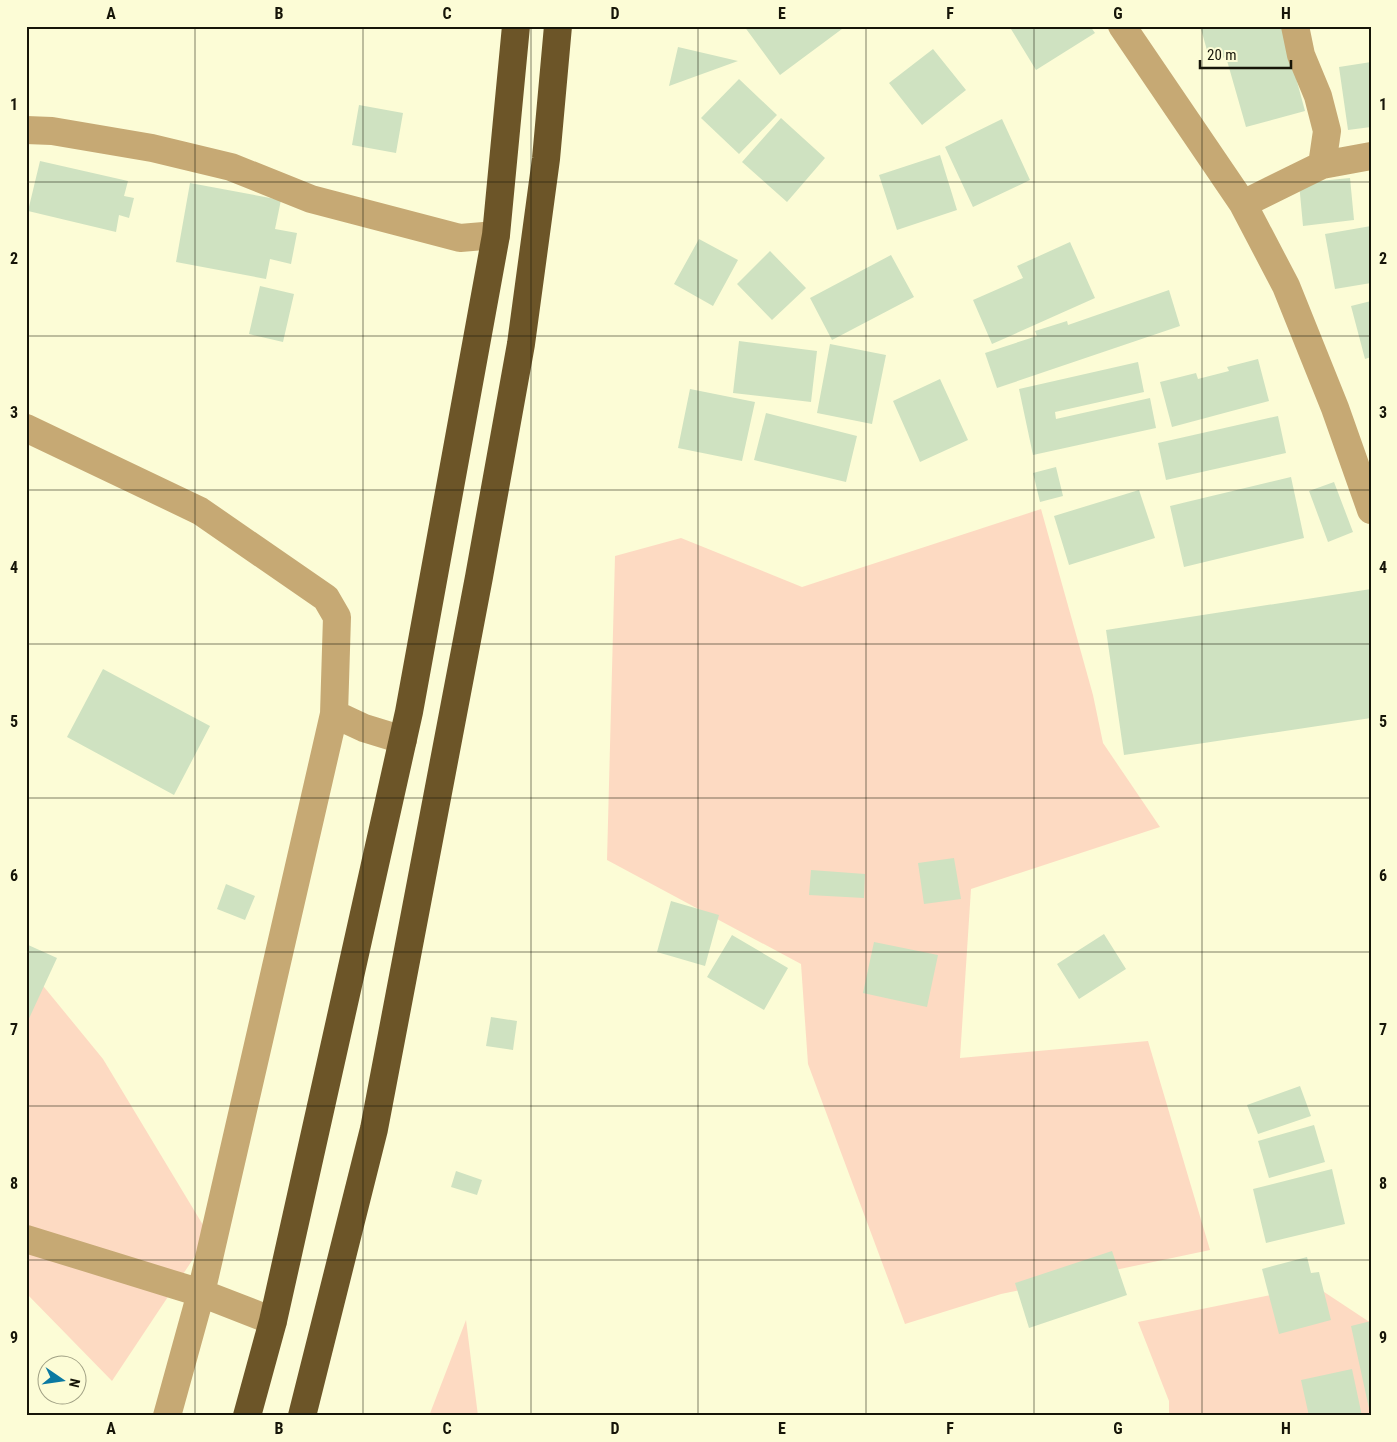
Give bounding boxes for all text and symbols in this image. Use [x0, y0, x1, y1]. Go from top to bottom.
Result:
text: A [106, 4, 116, 23]
text: B [275, 4, 284, 23]
text: C [442, 4, 452, 23]
text: D [610, 4, 620, 23]
text: E [778, 4, 786, 23]
text: F [946, 4, 954, 23]
text: G [1113, 4, 1123, 23]
text: H [1281, 4, 1291, 23]
scale bar [1200, 38, 1291, 70]
text: 20 m [1207, 46, 1237, 64]
text: 1 [10, 95, 18, 114]
text: 1 [1379, 95, 1387, 114]
text: 2 [10, 249, 18, 268]
text: 2 [1379, 249, 1387, 268]
text: 3 [10, 403, 18, 422]
text: 3 [1379, 403, 1387, 422]
text: 4 [10, 558, 18, 577]
text: 4 [1379, 558, 1387, 577]
text: 5 [10, 712, 18, 731]
text: 5 [1379, 712, 1387, 731]
text: 6 [10, 866, 18, 885]
text: 6 [1379, 866, 1387, 885]
text: 7 [10, 1020, 18, 1039]
text: 7 [1379, 1020, 1387, 1039]
text: 8 [10, 1174, 18, 1193]
text: 8 [1379, 1174, 1387, 1193]
text: 9 [10, 1328, 18, 1347]
text: 9 [1379, 1328, 1387, 1347]
north arrow [38, 1354, 88, 1404]
text: N [66, 1377, 83, 1389]
text: A [106, 1419, 116, 1438]
text: B [275, 1419, 284, 1438]
text: C [442, 1419, 452, 1438]
text: D [610, 1419, 620, 1438]
text: E [778, 1419, 786, 1438]
text: F [946, 1419, 954, 1438]
text: G [1113, 1419, 1123, 1438]
text: H [1281, 1419, 1291, 1438]

